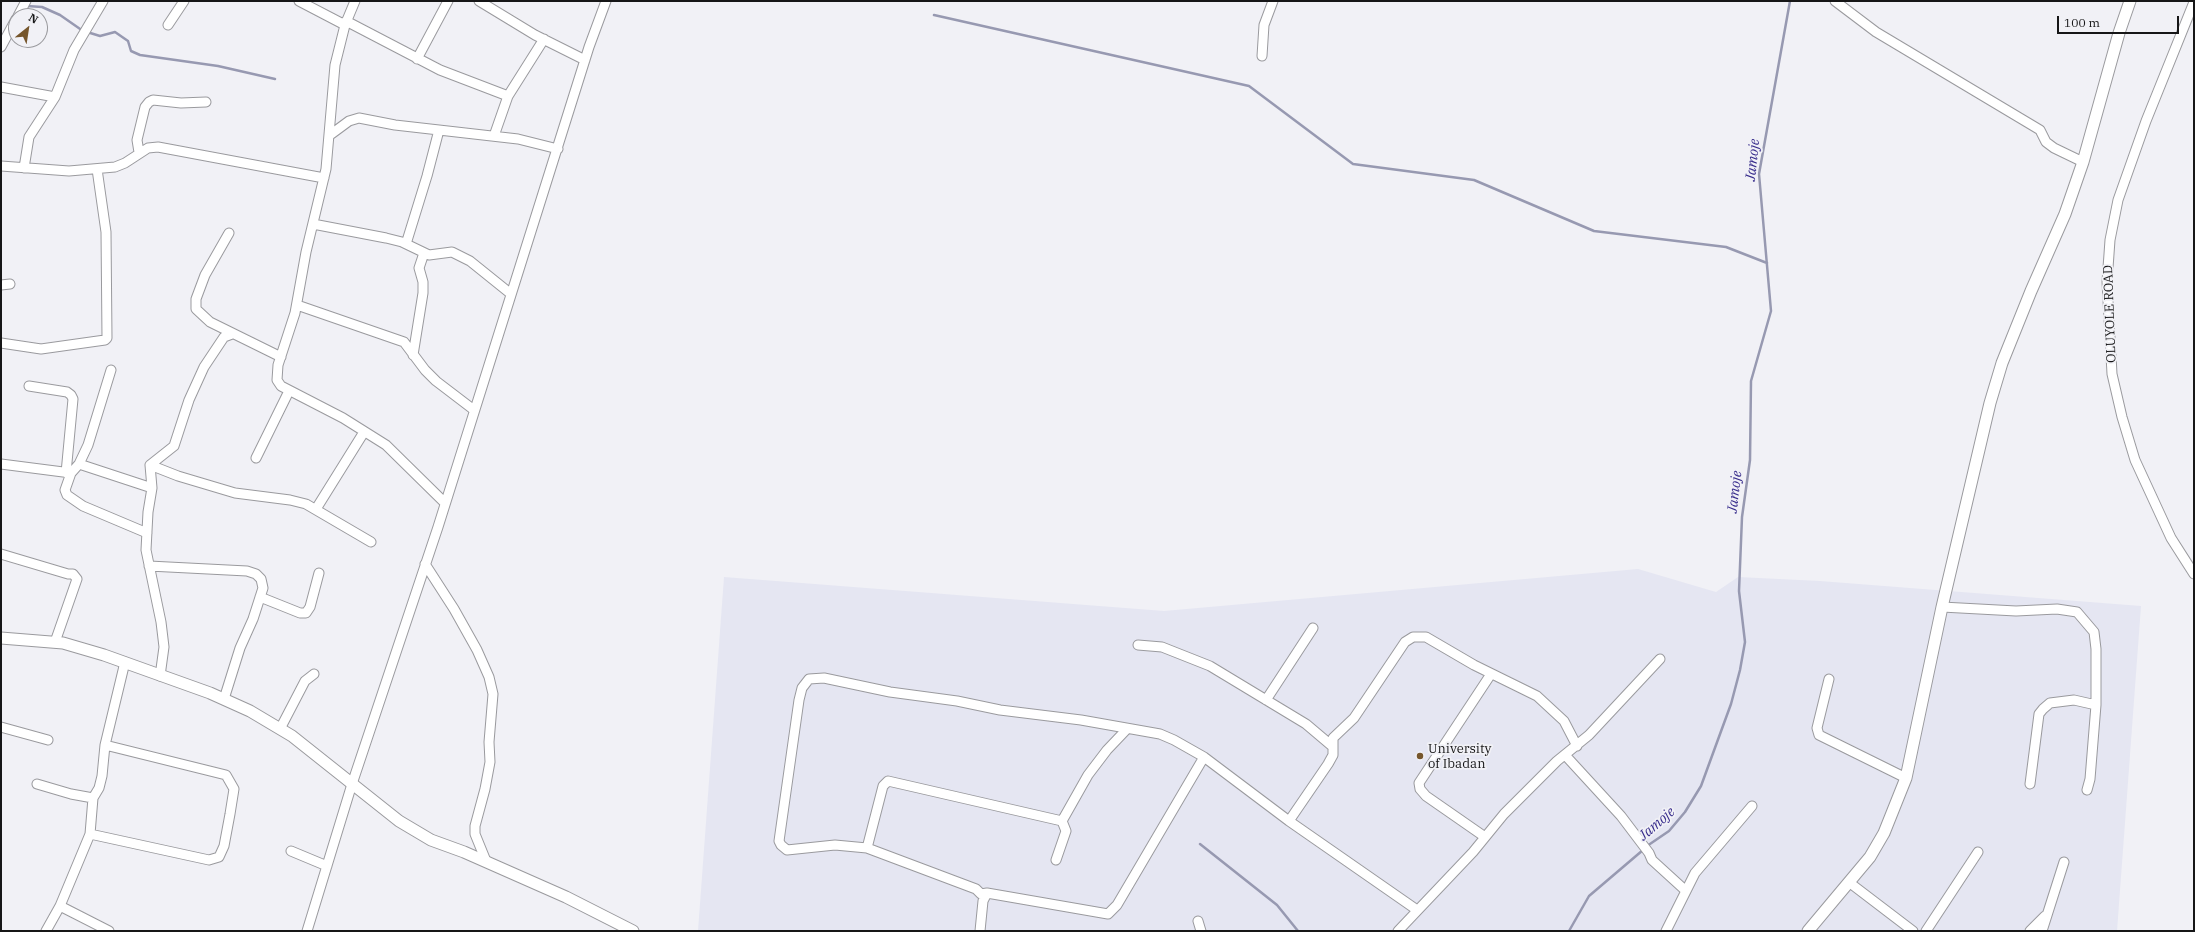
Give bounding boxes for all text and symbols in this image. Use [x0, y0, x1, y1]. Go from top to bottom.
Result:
north arrow [8, 8, 48, 48]
scale bar [2059, 8, 2181, 34]
text: N [26, 10, 41, 27]
text: 100 m [2064, 15, 2100, 30]
water label: Jamoje [1742, 138, 1764, 182]
street label: OLUYOLE ROAD [2100, 265, 2120, 363]
water label: Jamoje [1724, 470, 1746, 514]
place label: University of Ibadan [1428, 741, 1491, 772]
marker: University of Ibadan [1415, 751, 1425, 761]
water label: Jamoje [1635, 804, 1679, 844]

